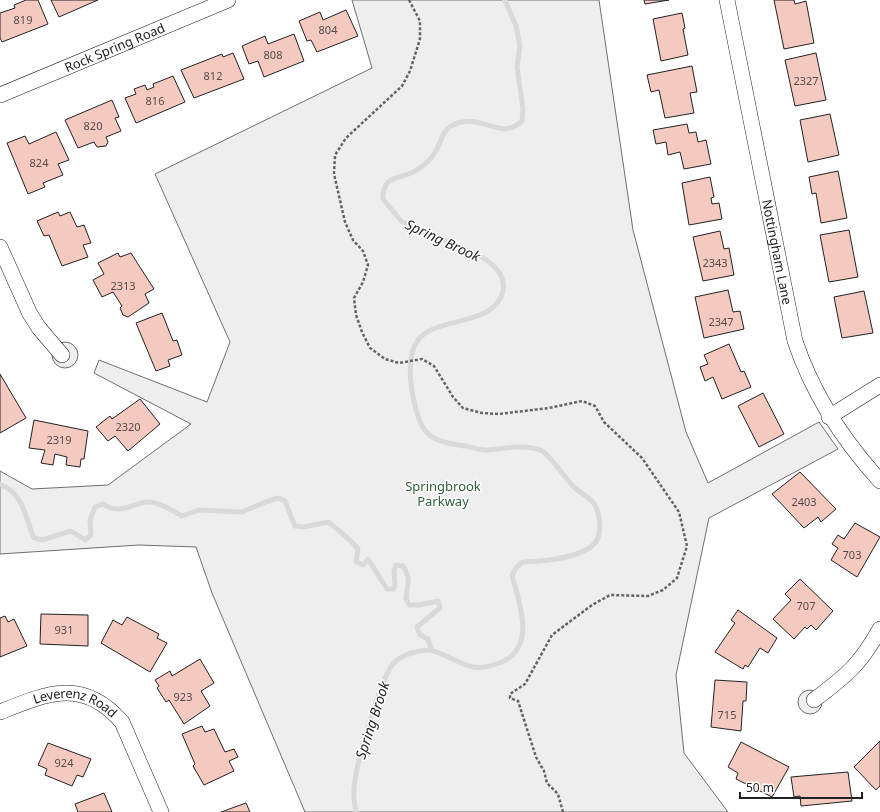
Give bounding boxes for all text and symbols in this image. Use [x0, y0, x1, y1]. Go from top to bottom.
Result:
house number: 819 [14, 12, 32, 27]
street label: Rock Spring Road [62, 18, 167, 76]
house number: 804 [319, 22, 338, 37]
house number: 808 [264, 47, 282, 62]
house number: 812 [204, 68, 222, 83]
house number: 2327 [793, 73, 819, 88]
house number: 816 [146, 93, 164, 108]
house number: 820 [84, 118, 102, 133]
house number: 824 [30, 155, 49, 170]
street label: Nottingham Lane [758, 198, 797, 306]
water label: Spring Brook [402, 214, 485, 266]
house number: 2343 [702, 255, 728, 270]
house number: 2313 [110, 278, 136, 293]
house number: 2347 [708, 314, 734, 329]
house number: 2320 [115, 419, 141, 434]
house number: 2319 [46, 432, 72, 447]
park label: Springbrook Parkway [405, 477, 481, 510]
house number: 2403 [791, 494, 817, 509]
house number: 703 [843, 547, 861, 562]
house number: 707 [797, 598, 815, 613]
house number: 931 [55, 622, 73, 637]
water label: Spring Brook [351, 678, 394, 761]
street label: Leverenz Road [31, 684, 121, 721]
house number: 923 [174, 689, 192, 704]
house number: 715 [718, 707, 736, 722]
house number: 924 [55, 755, 74, 770]
scale bar [740, 774, 862, 800]
text: 50 m [746, 779, 774, 796]

